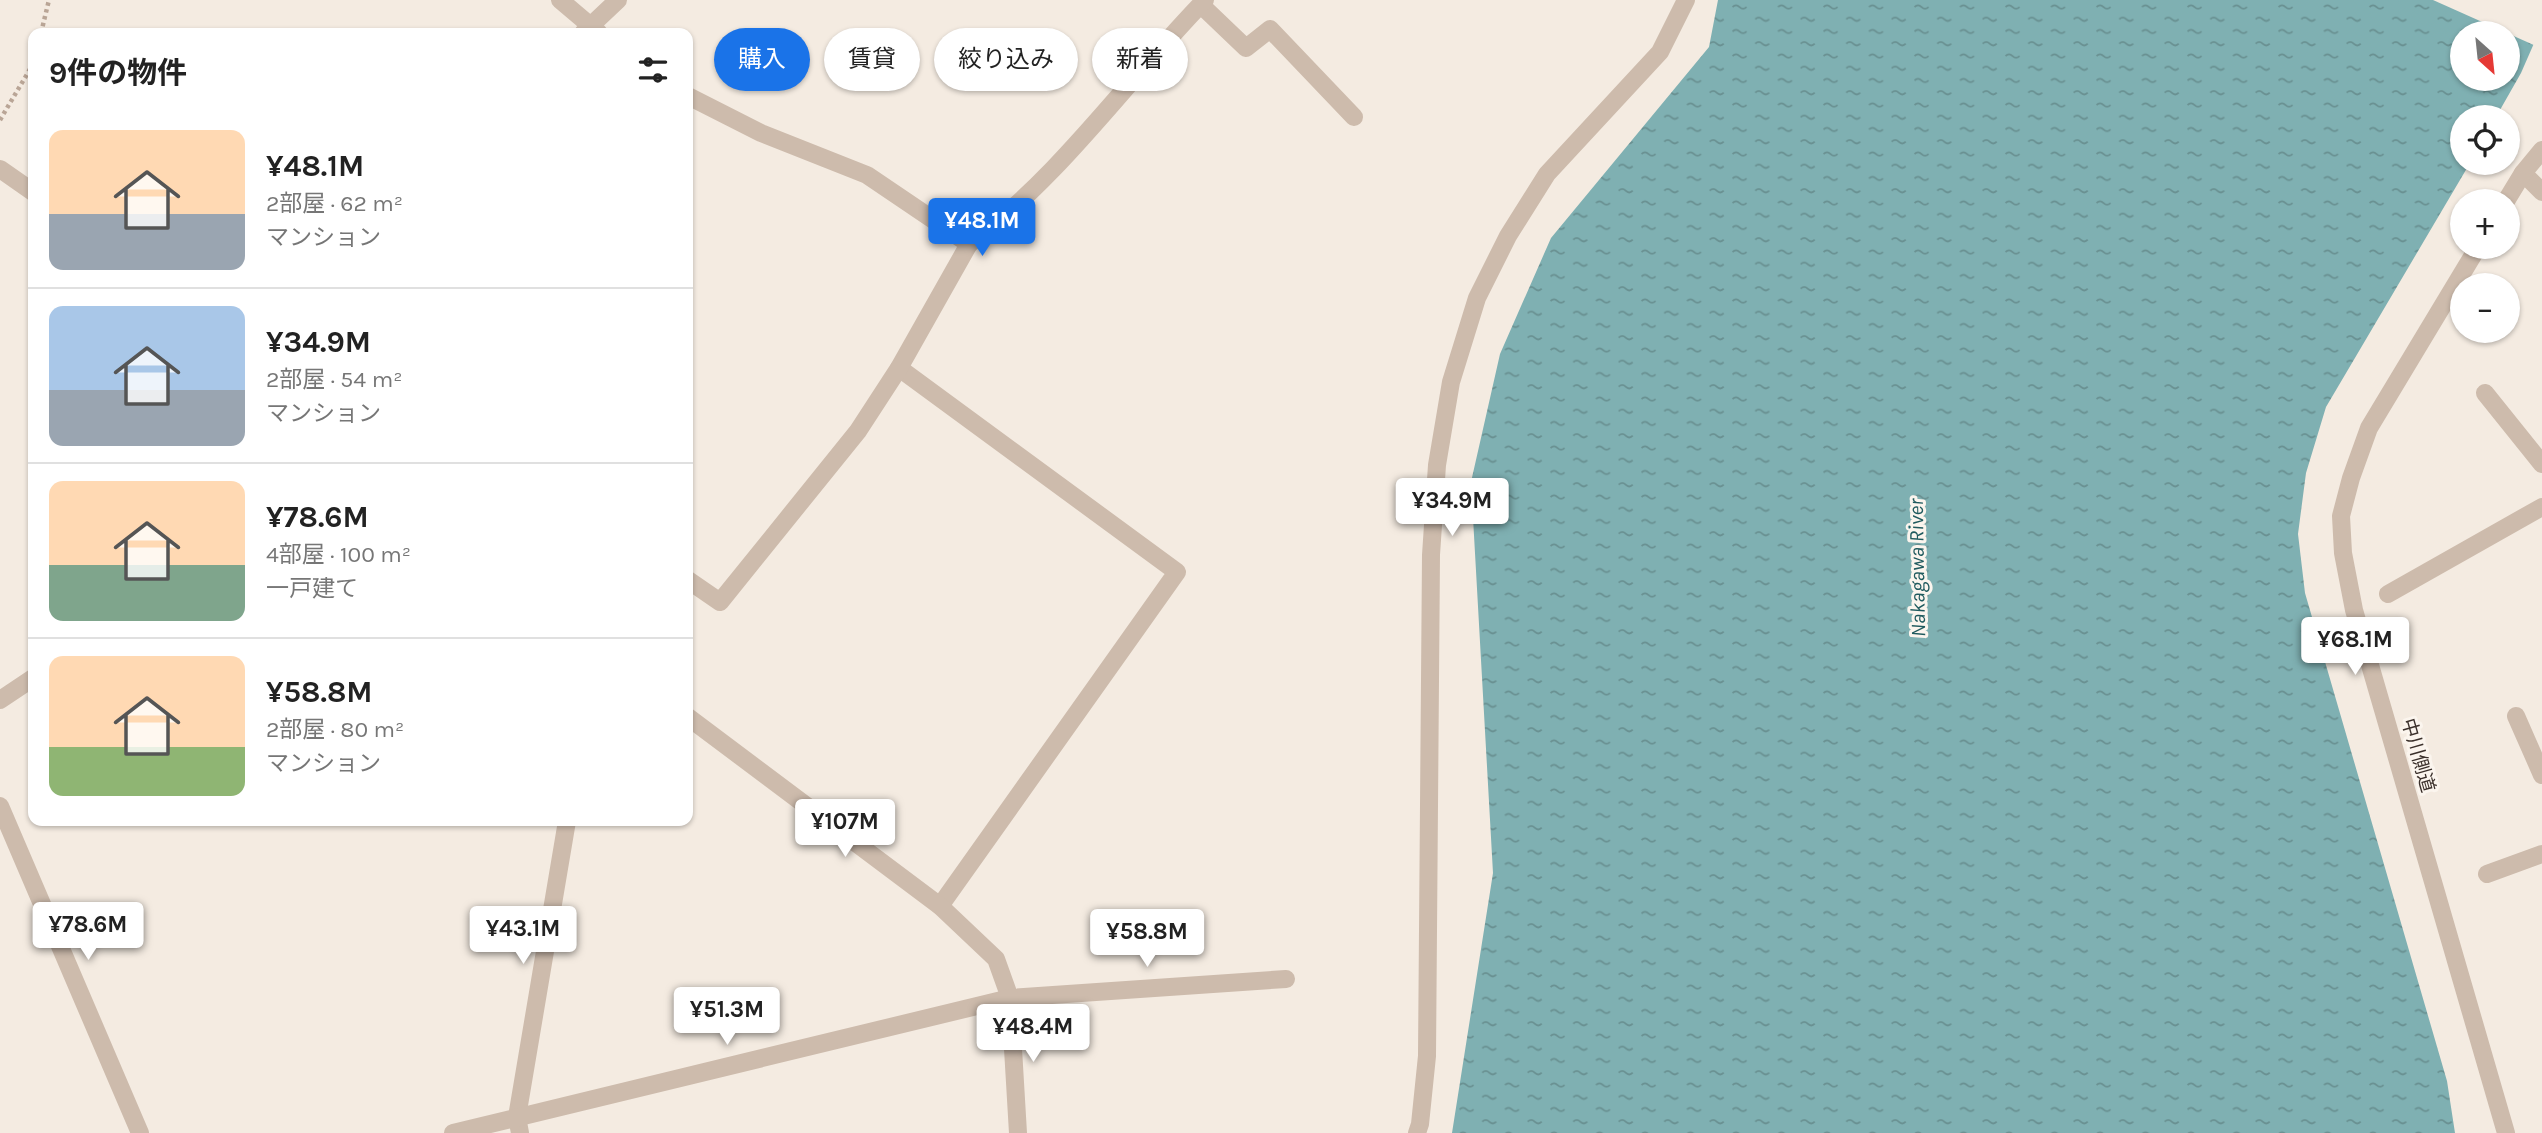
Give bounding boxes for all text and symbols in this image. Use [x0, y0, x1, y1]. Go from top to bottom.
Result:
north arrow [2450, 21, 2520, 91]
map controls [2450, 21, 2520, 343]
chip: 購入 [714, 28, 810, 91]
chip: 賃貸 [824, 28, 920, 91]
chip: 絞り込み [934, 28, 1078, 91]
chip: 新着 [1092, 28, 1188, 91]
icon: filters [634, 51, 672, 89]
text: 9件の物件 [49, 55, 187, 91]
button: locate [2450, 105, 2520, 175]
text: ¥48.1M [266, 148, 364, 184]
icon: home [105, 158, 189, 242]
button: + [2450, 189, 2520, 259]
text: 2部屋 · 62 m² [266, 190, 403, 217]
pin: ¥48.1M [925, 198, 1039, 258]
text: ¥48.1M [944, 207, 1020, 234]
text: マンション [266, 224, 381, 251]
button: − [2450, 273, 2520, 343]
text: ¥34.9M [266, 324, 371, 360]
icon: home [105, 334, 189, 418]
text: 2部屋 · 54 m² [266, 366, 402, 393]
text: マンション [266, 400, 381, 427]
pin: ¥34.9M [1395, 478, 1509, 538]
text: ¥34.9M [1412, 487, 1492, 514]
water label: Nakagawa River [1904, 498, 1930, 637]
text: ¥78.6M [266, 499, 369, 535]
icon: home [105, 509, 189, 593]
text: 4部屋 · 100 m² [266, 541, 411, 568]
text: 一戸建て [266, 575, 358, 602]
pin: ¥68.1M [2298, 618, 2412, 677]
text: ¥68.1M [2317, 626, 2393, 653]
text: ¥58.8M [266, 674, 373, 710]
icon: home [105, 684, 189, 768]
text: 2部屋 · 80 m² [266, 716, 404, 743]
street label: 中川側道 [2397, 716, 2439, 795]
text: マンション [266, 750, 381, 777]
pin: ¥107M [796, 800, 894, 859]
text: ¥107M [811, 808, 879, 835]
pin: ¥78.6M [31, 902, 145, 962]
pin: ¥43.1M [466, 906, 580, 966]
pin: ¥58.8M [1090, 909, 1204, 969]
text: ¥78.6M [49, 911, 127, 938]
text: ¥43.1M [486, 915, 560, 942]
text: ¥58.8M [1106, 918, 1188, 945]
pin: ¥51.3M [670, 988, 784, 1047]
text: ¥51.3M [690, 996, 764, 1023]
pin: ¥48.4M [976, 1004, 1090, 1064]
text: ¥48.4M [993, 1013, 1073, 1040]

